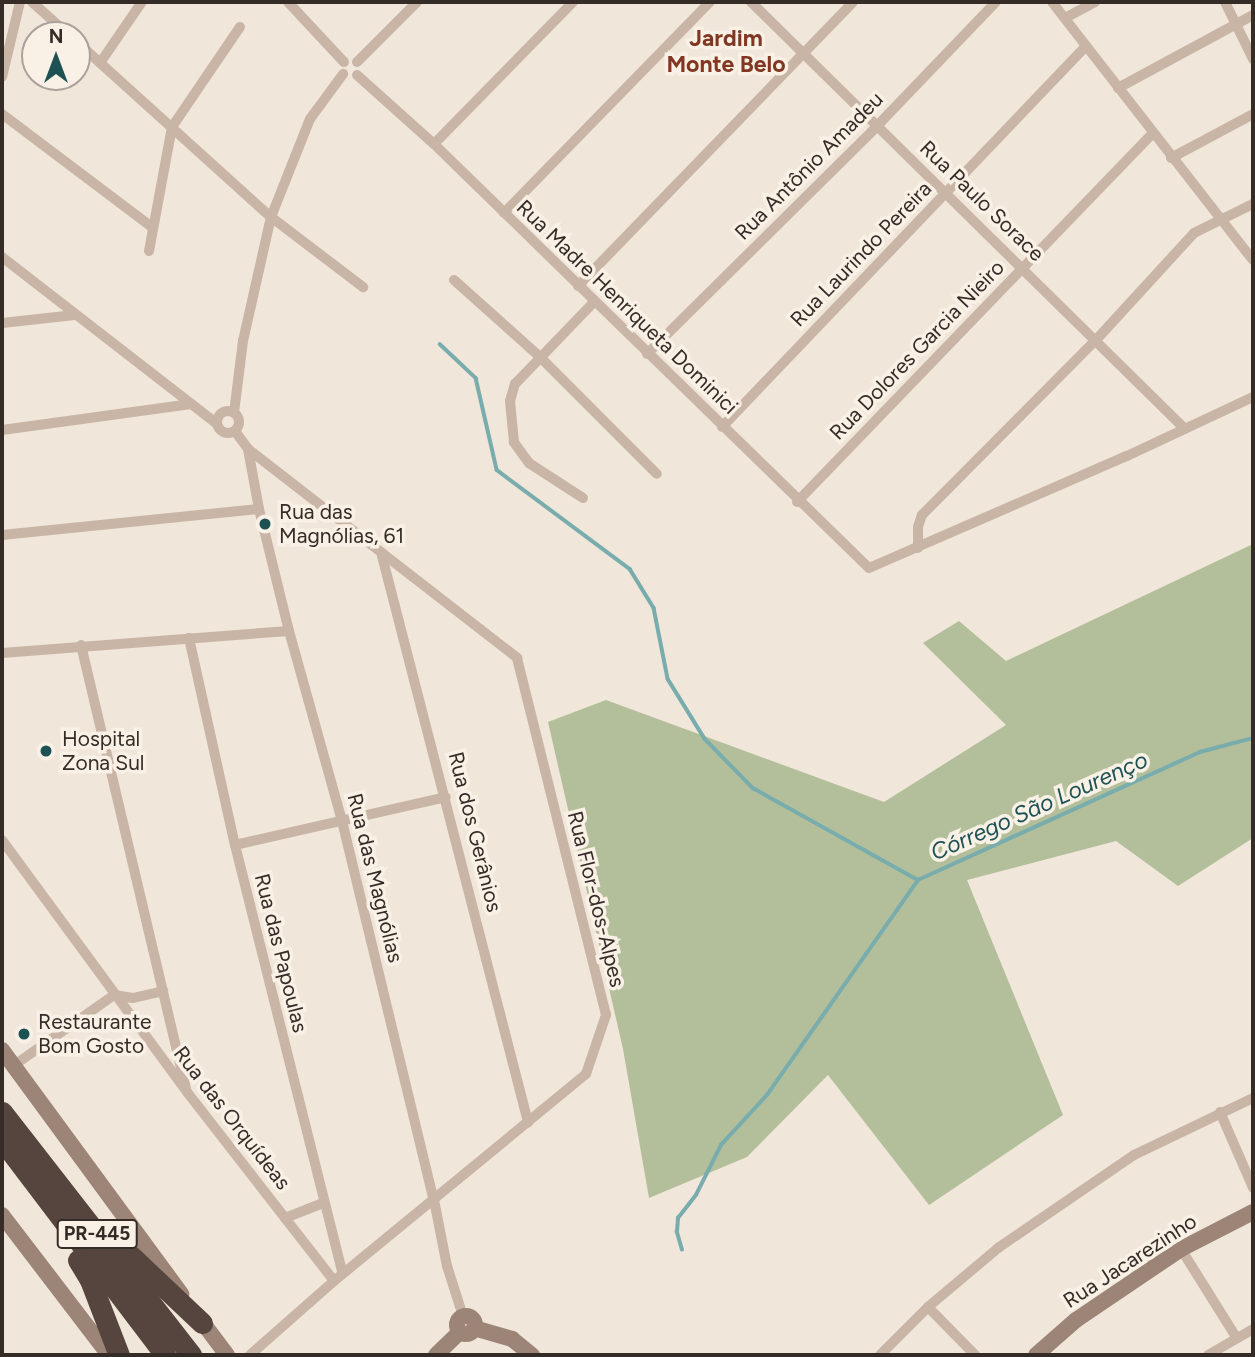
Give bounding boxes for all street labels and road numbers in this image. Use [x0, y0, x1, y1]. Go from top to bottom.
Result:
street label: Rua Antônio Amadeu [730, 87, 888, 245]
street label: Rua Paulo Sorace [915, 135, 1049, 267]
street label: Rua Laurindo Pereira [785, 176, 937, 332]
street label: Rua Madre Henriqueta Dominici [511, 195, 743, 419]
street label: Rua Dolores Garcia Nieiro [824, 255, 1010, 445]
street label: Rua dos Gerânios [443, 749, 507, 915]
street label: Rua das Magnólias [342, 791, 408, 965]
street label: Rua Flor-dos-Alpes [562, 808, 630, 990]
street label: Rua das Papoulas [249, 871, 313, 1035]
street label: Rua das Orquídeas [168, 1041, 296, 1195]
street label: Rua Jacarezinho [1059, 1209, 1201, 1313]
road number: PR-445 [55, 1218, 139, 1250]

